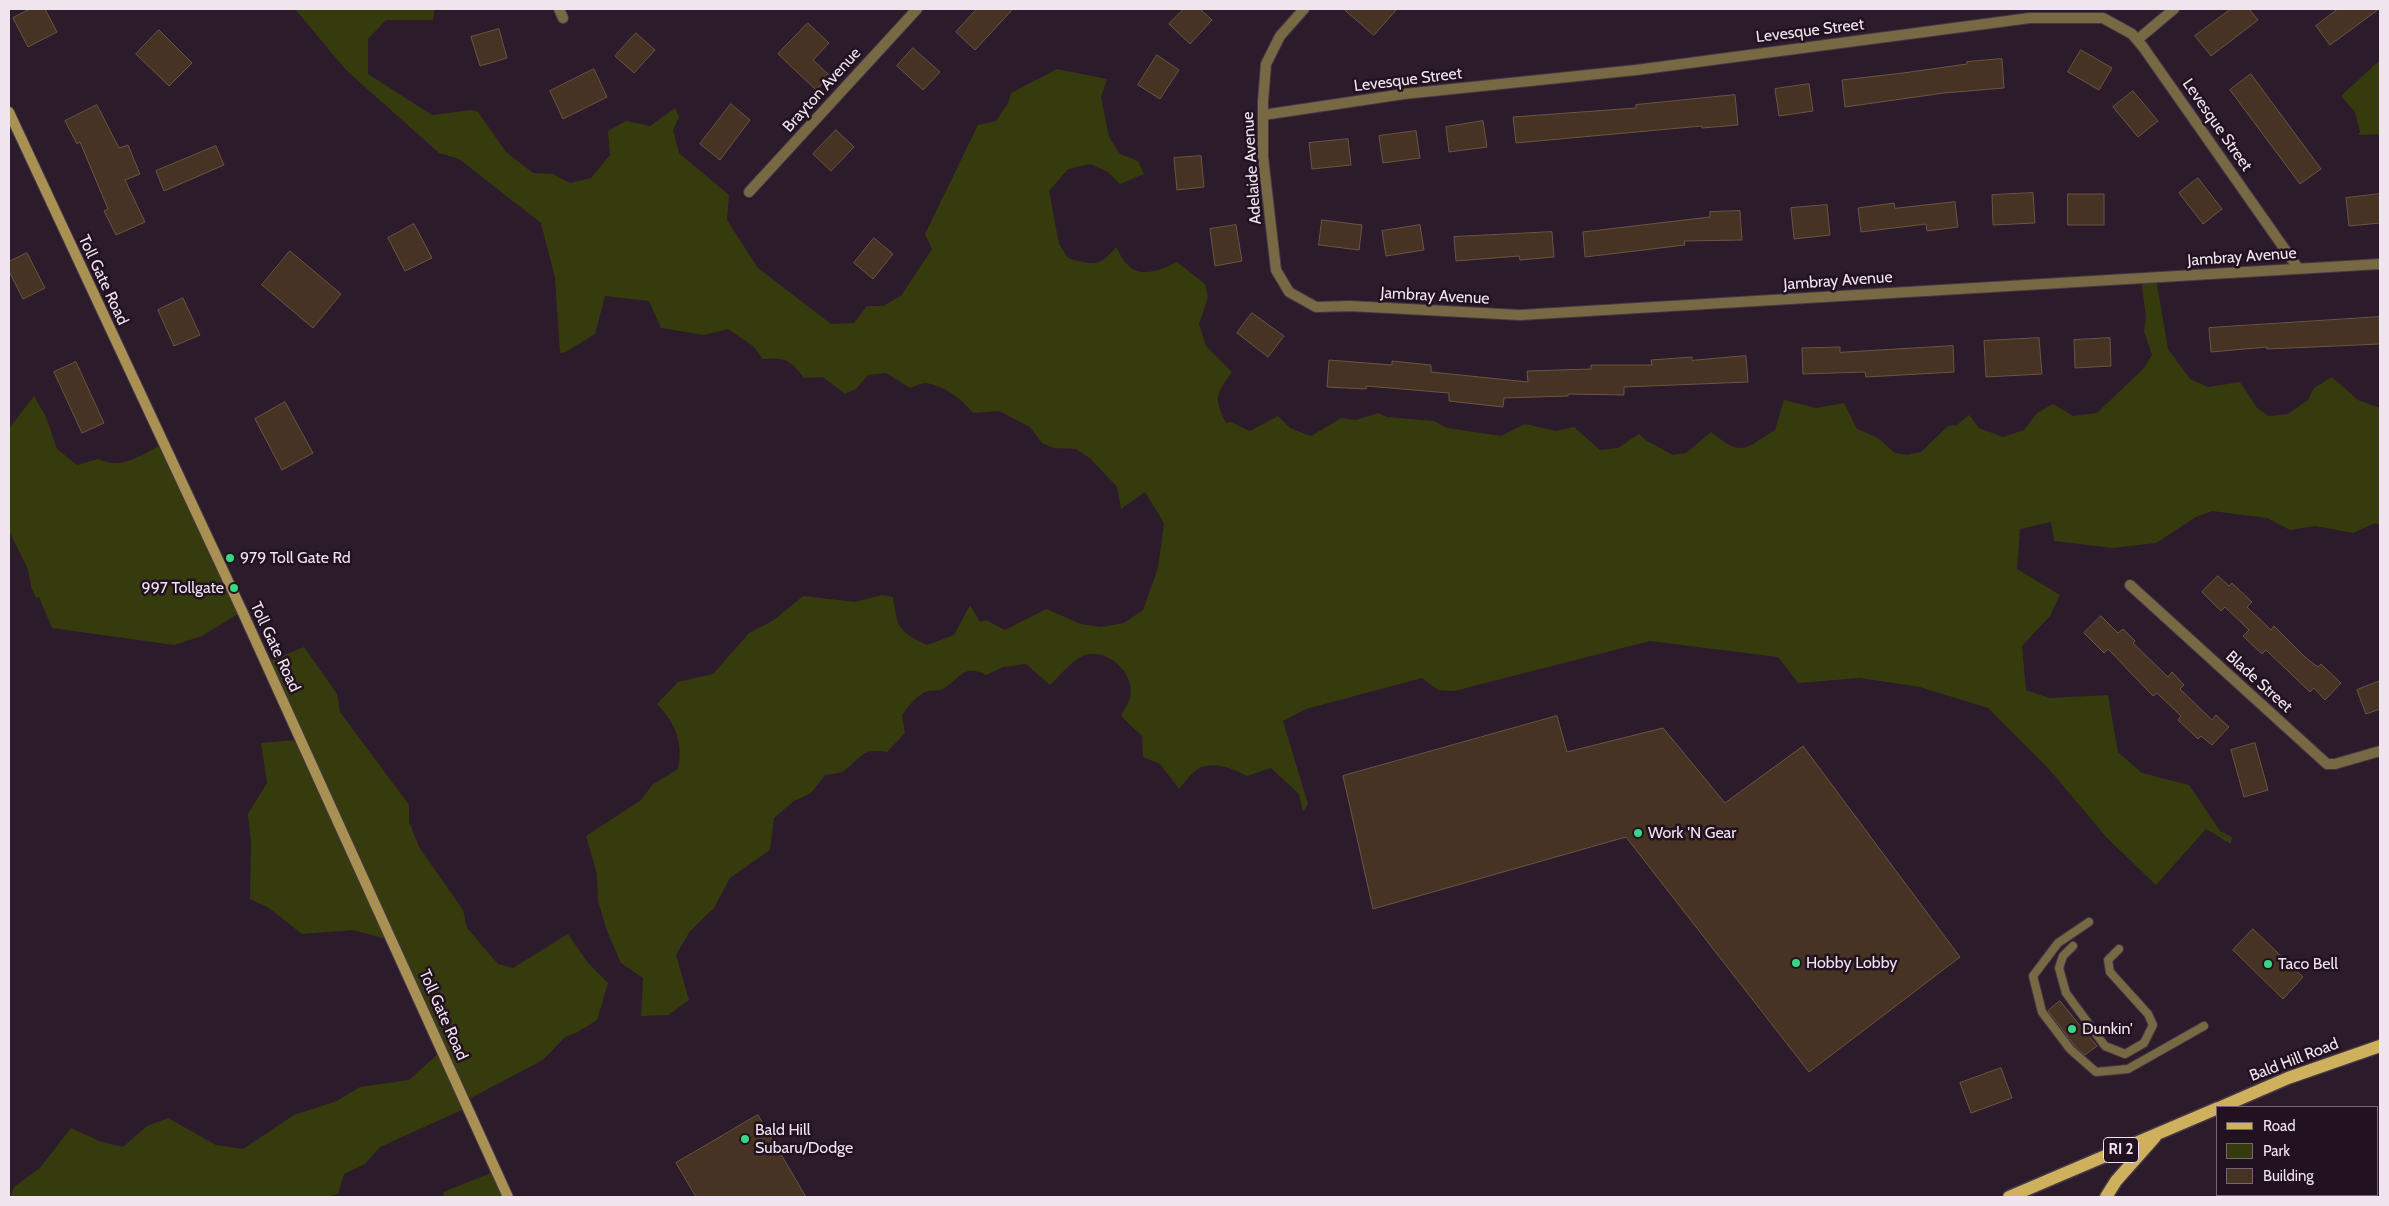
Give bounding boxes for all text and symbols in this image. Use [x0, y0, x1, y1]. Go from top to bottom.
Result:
street label: Levesque Street [1755, 15, 1865, 47]
street label: Brayton Avenue [779, 44, 865, 136]
street label: Levesque Street [1353, 64, 1463, 96]
street label: Levesque Street [2178, 75, 2256, 175]
street label: Adelaide Avenue [1238, 111, 1266, 225]
street label: Toll Gate Road [74, 232, 132, 328]
street label: Jambray Avenue [2187, 244, 2297, 270]
street label: Jambray Avenue [1783, 268, 1893, 294]
street label: Jambray Avenue [1380, 284, 1490, 308]
place label: 979 Toll Gate Rd [240, 548, 351, 568]
marker: 979 Toll Gate Rd [224, 552, 236, 564]
place label: 997 Tollgate [142, 578, 224, 598]
marker: 997 Tollgate [228, 582, 240, 594]
street label: Toll Gate Road [246, 599, 304, 695]
street label: Blade Street [2222, 647, 2296, 717]
place label: Work 'N Gear [1648, 823, 1736, 843]
marker: Work 'N Gear [1632, 827, 1644, 839]
place label: Hobby Lobby [1806, 953, 1897, 973]
place label: Taco Bell [2278, 954, 2338, 974]
marker: Hobby Lobby [1790, 957, 1802, 969]
marker: Taco Bell [2262, 958, 2274, 970]
street label: Toll Gate Road [414, 967, 472, 1063]
place label: Dunkin' [2082, 1019, 2133, 1039]
marker: Dunkin' [2066, 1023, 2078, 1035]
street label: Bald Hill Road [2247, 1034, 2341, 1086]
legend [2216, 1106, 2379, 1196]
text: Road [2263, 1117, 2296, 1135]
place label: Bald Hill Subaru/Dodge [755, 1120, 853, 1158]
marker: Bald Hill Subaru/Dodge [739, 1133, 751, 1145]
road number: RI 2 [2104, 1138, 2138, 1162]
text: Park [2263, 1142, 2290, 1160]
text: Building [2263, 1167, 2314, 1185]

